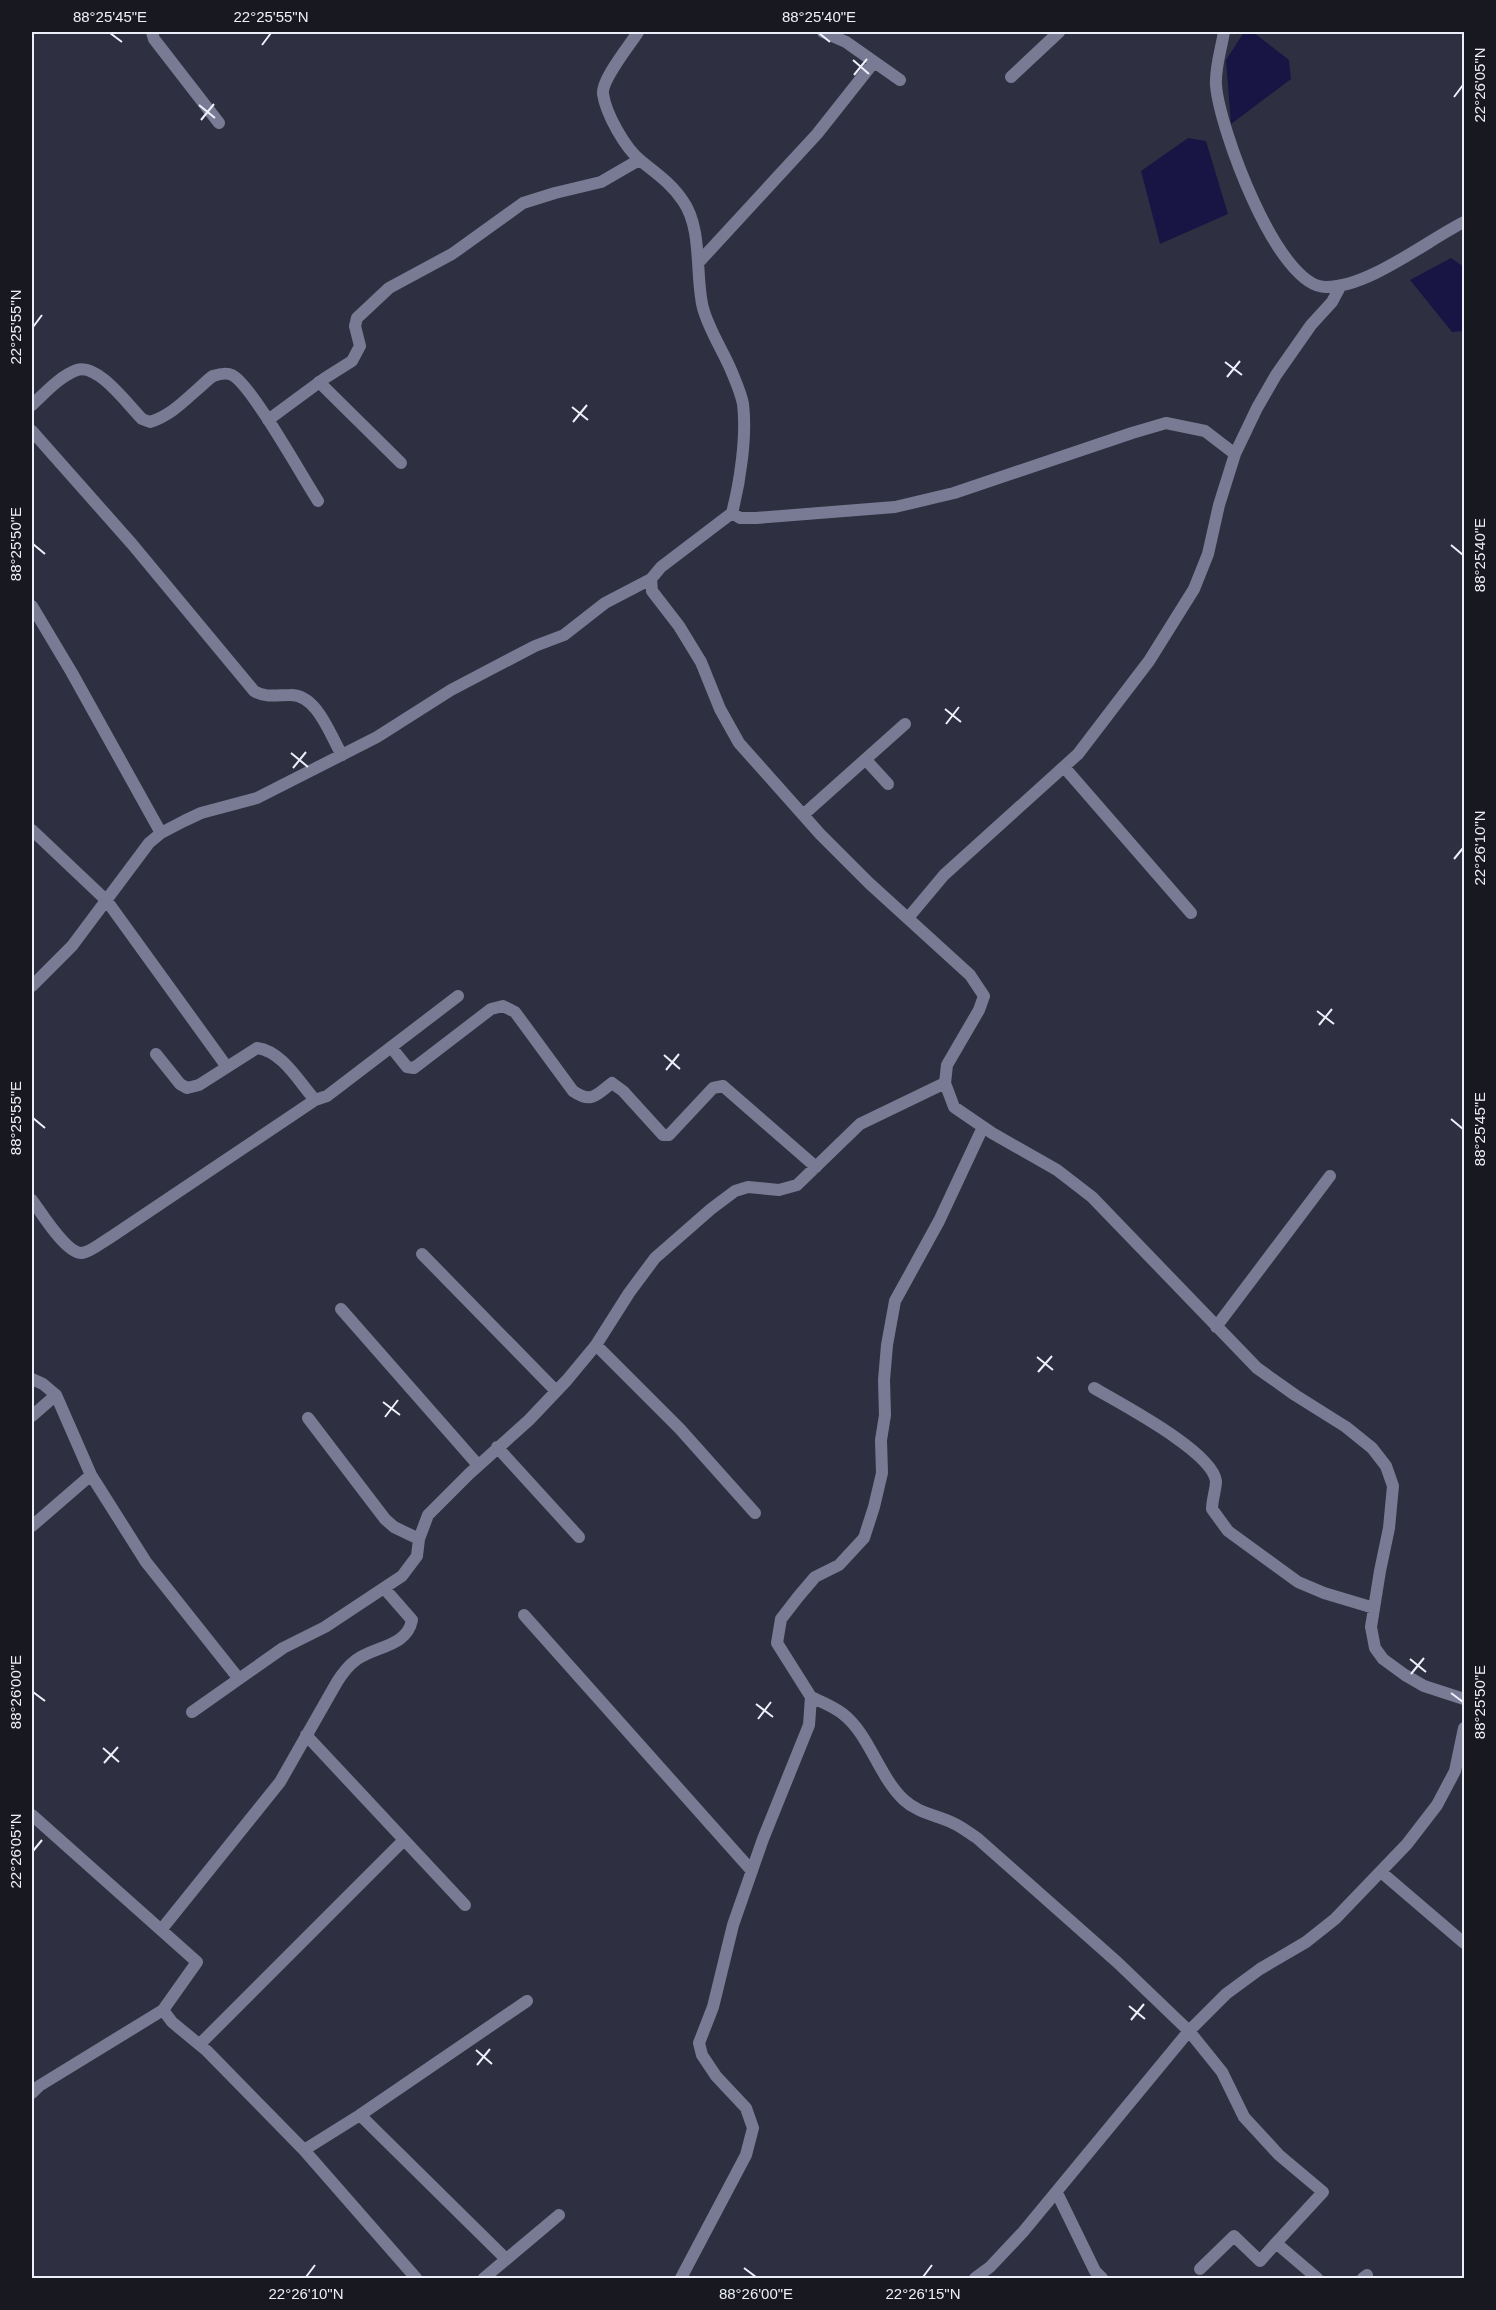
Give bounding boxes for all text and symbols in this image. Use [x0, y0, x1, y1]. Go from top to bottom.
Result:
text: 88°25'45"E [73, 8, 147, 25]
text: 22°25'55"N [233, 8, 309, 25]
text: 88°25'40"E [782, 8, 856, 25]
text: 22°26'05"N [1471, 47, 1488, 123]
text: 22°25'55"N [7, 289, 24, 365]
text: 88°25'50"E [7, 507, 24, 581]
text: 88°25'40"E [1471, 518, 1488, 592]
text: 22°26'10"N [1471, 810, 1488, 886]
text: 88°25'55"E [7, 1081, 24, 1155]
text: 88°25'45"E [1471, 1092, 1488, 1166]
text: 88°26'00"E [7, 1655, 24, 1729]
text: 88°25'50"E [1471, 1665, 1488, 1739]
text: 22°26'05"N [7, 1813, 24, 1889]
text: 22°26'10"N [268, 2285, 344, 2302]
text: 88°26'00"E [719, 2285, 793, 2302]
text: 22°26'15"N [885, 2285, 961, 2302]

